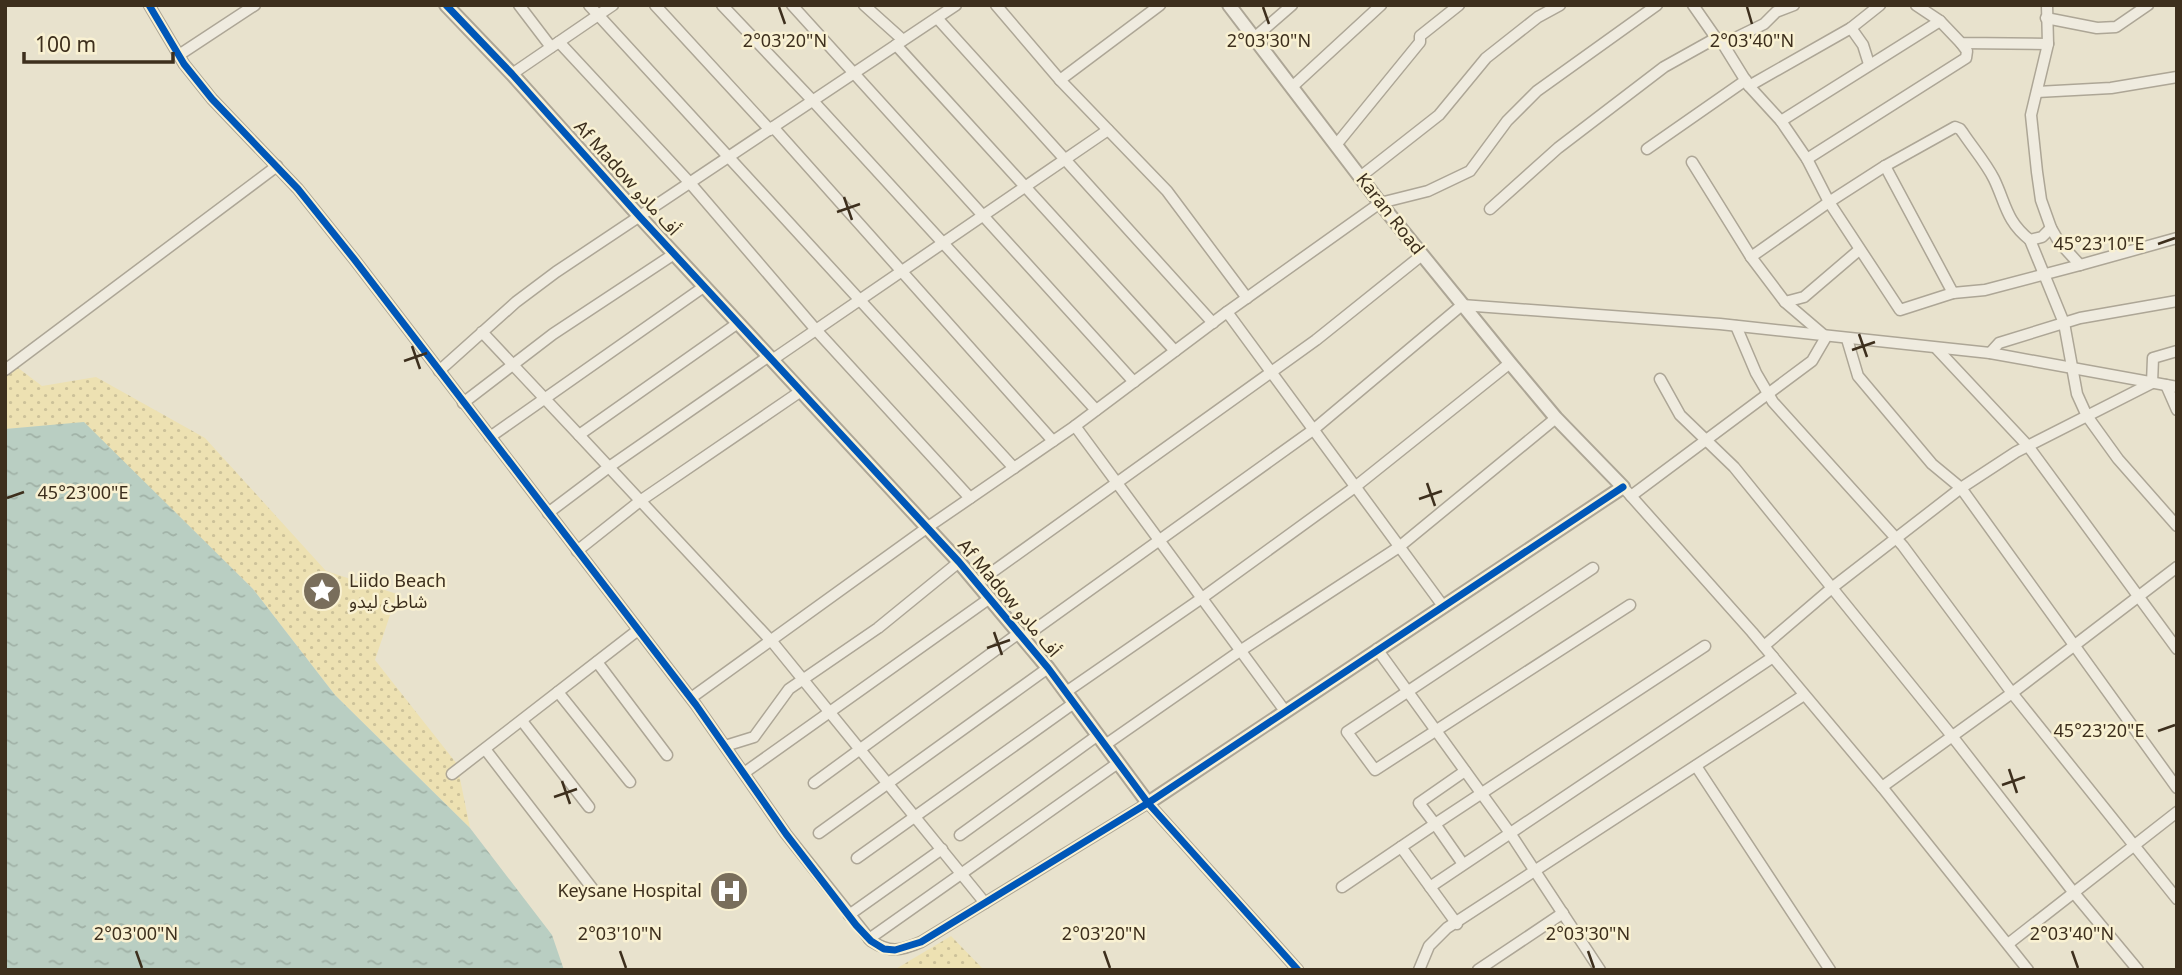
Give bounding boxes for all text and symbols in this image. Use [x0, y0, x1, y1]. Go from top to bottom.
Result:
scale bar [24, 21, 173, 65]
text: 2°03'20"N [743, 22, 827, 60]
text: 2°03'30"N [1227, 22, 1311, 60]
text: 2°03'40"N [1710, 22, 1794, 60]
text: 100 m [35, 23, 96, 67]
street label: Af Madow أف مادو [564, 111, 690, 245]
street label: Karan Road [1345, 164, 1435, 264]
text: 45°23'10"E [2054, 225, 2144, 263]
text: 45°23'00"E [38, 474, 128, 512]
street label: Af Madow أف مادو [947, 529, 1071, 667]
place label: Liido Beach شاطئ ليدو [349, 562, 446, 621]
place icon: Liido Beach شاطئ ليدو [301, 570, 343, 612]
text: 45°23'20"E [2054, 712, 2144, 750]
hospital icon: Keysane Hospital [708, 870, 750, 912]
place label: Keysane Hospital [557, 872, 702, 910]
text: 2°03'00"N [94, 915, 178, 953]
text: 2°03'10"N [578, 915, 662, 953]
text: 2°03'20"N [1062, 915, 1146, 953]
text: 2°03'30"N [1546, 915, 1630, 953]
text: 2°03'40"N [2030, 915, 2114, 953]

